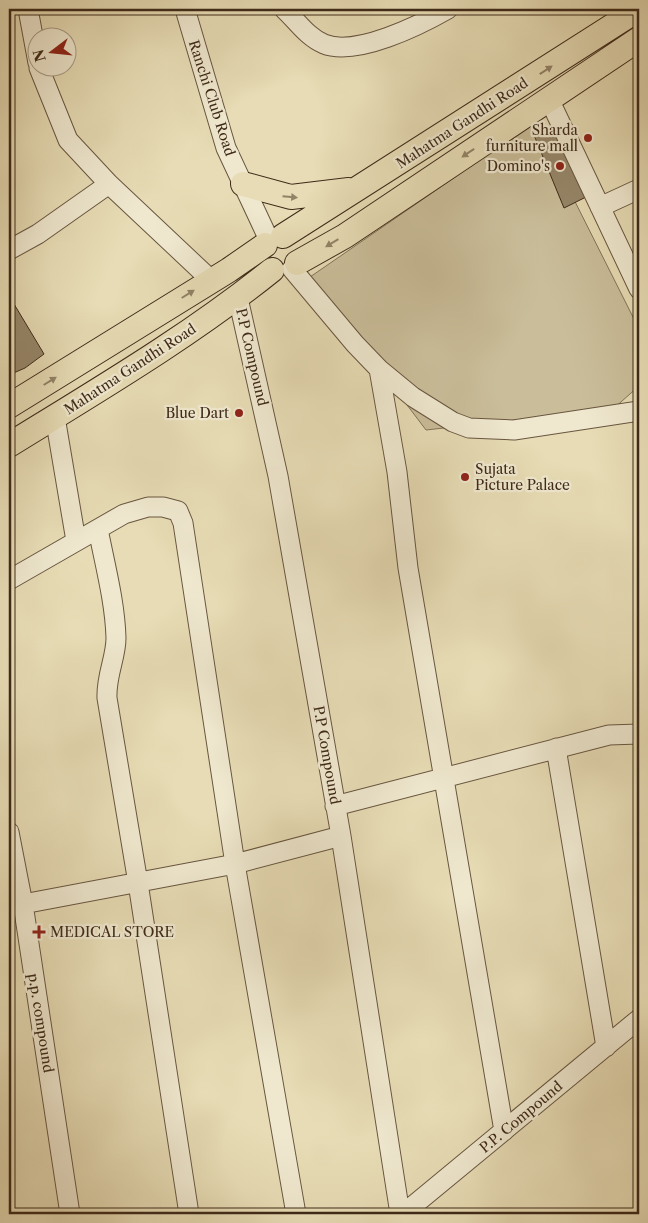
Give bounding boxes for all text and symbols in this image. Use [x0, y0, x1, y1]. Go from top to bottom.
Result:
north arrow [28, 28, 78, 78]
street label: Ranchi Club Road [185, 38, 239, 159]
text: N [29, 47, 50, 64]
one-way arrow [539, 65, 553, 74]
street label: Mahatma Gandhi Road [393, 73, 532, 172]
place label: Sharda furniture mall [486, 121, 579, 155]
marker: Sharda furniture mall [582, 132, 594, 144]
one-way arrow [461, 149, 474, 158]
place label: Domino's [487, 157, 550, 175]
marker: Domino's [554, 160, 566, 172]
one-way arrow [282, 193, 298, 201]
one-way arrow [326, 239, 339, 248]
one-way arrow [181, 290, 195, 299]
street label: P.P Compound [232, 306, 272, 408]
street label: Mahatma Gandhi Road [61, 319, 200, 418]
one-way arrow [44, 376, 57, 385]
place label: Blue Dart [165, 404, 229, 422]
marker: Blue Dart [233, 407, 245, 419]
place label: Sujata Picture Palace [475, 460, 570, 494]
marker: Sujata Picture Palace [459, 471, 471, 483]
street label: P.P Compound [309, 704, 345, 806]
place label: MEDICAL STORE [50, 923, 174, 941]
marker: MEDICAL STORE [32, 925, 46, 939]
street label: p.p. compound [24, 972, 58, 1074]
street label: P.P. Compound [476, 1077, 567, 1157]

